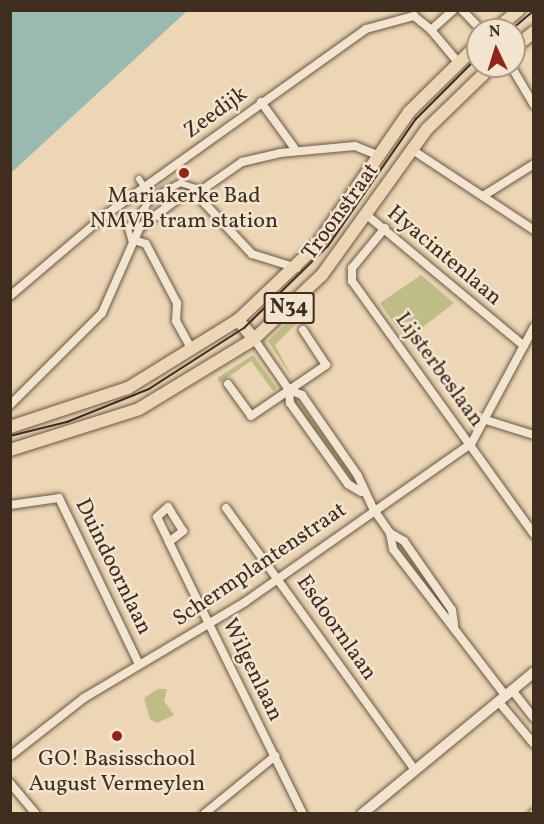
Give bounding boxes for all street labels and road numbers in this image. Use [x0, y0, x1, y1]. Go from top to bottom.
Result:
street label: Zeedijk [179, 81, 253, 145]
street label: Troonstraat [297, 158, 385, 266]
street label: Hyacintenlaan [381, 200, 507, 312]
road number: N34 [264, 290, 314, 326]
street label: Lijsterbeslaan [389, 308, 489, 432]
street label: Duindoornlaan [69, 495, 157, 639]
street label: Schermplantenstraat [168, 497, 352, 633]
street label: Esdoornlaan [290, 570, 382, 686]
street label: Wilgenlaan [216, 614, 288, 726]

